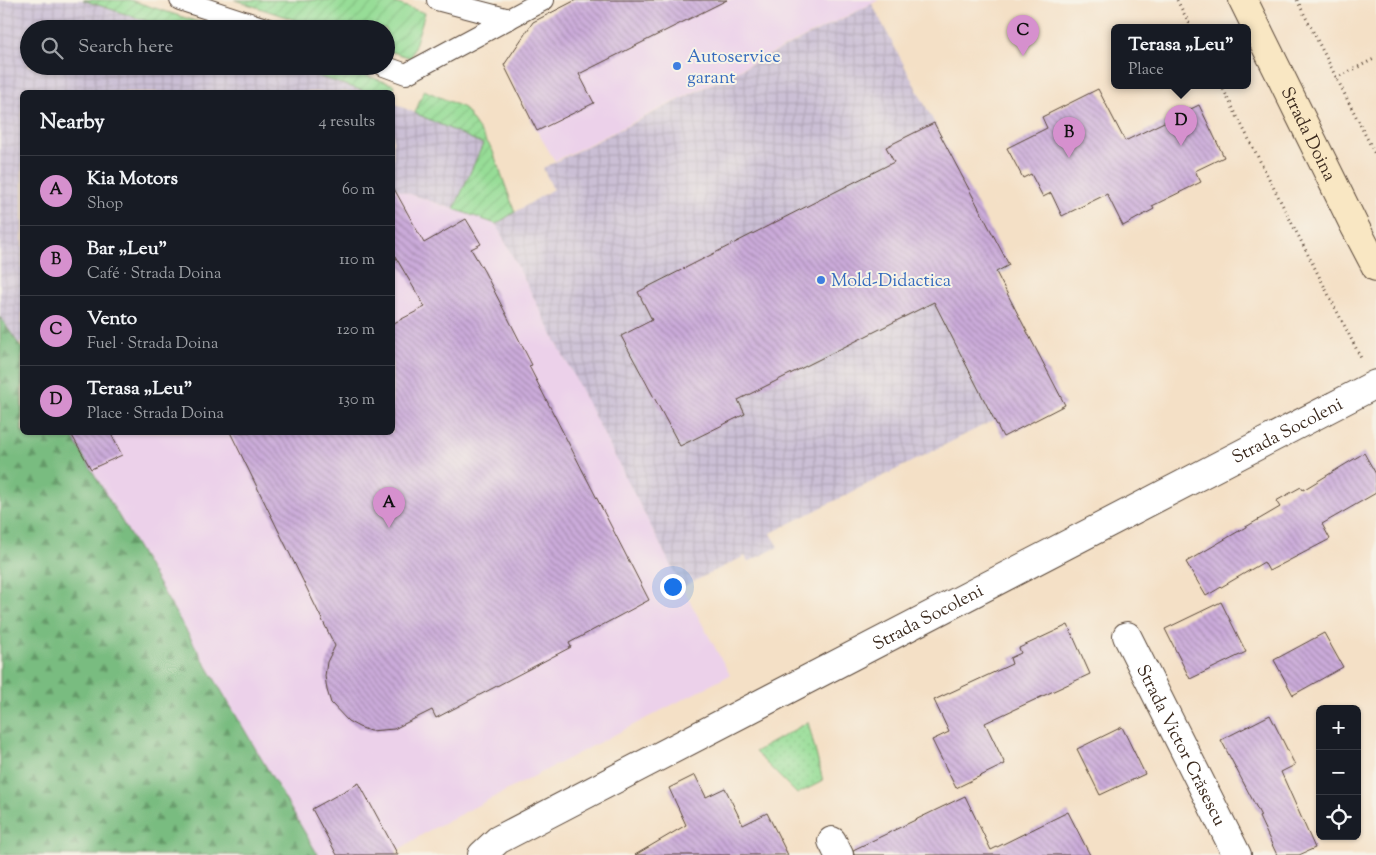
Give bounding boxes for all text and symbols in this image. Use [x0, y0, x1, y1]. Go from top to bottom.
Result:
pin: C [1007, 15, 1039, 56]
search box [20, 20, 395, 75]
popup [1111, 24, 1251, 89]
text: Terasa „Leu” [1128, 32, 1234, 59]
icon: search [38, 34, 66, 62]
text: Search here [78, 34, 173, 61]
place label: Autoservice garant [687, 45, 781, 92]
text: Place [1128, 59, 1164, 82]
marker: Autoservice garant [671, 60, 683, 72]
street label: Strada Doina [1273, 83, 1341, 186]
pin: D [1165, 105, 1197, 146]
text: Nearby [40, 108, 105, 138]
text: 4 results [319, 111, 375, 134]
pin: B [1053, 117, 1085, 158]
text: Kia Motors [87, 166, 178, 193]
text: A [50, 179, 63, 202]
text: 60 m [342, 179, 375, 202]
text: Shop [87, 193, 123, 216]
text: Bar „Leu” [87, 236, 167, 263]
text: B [51, 249, 61, 272]
text: 110 m [339, 249, 375, 272]
text: Café · Strada Doina [87, 263, 221, 286]
place label: Mold-Didactica [831, 269, 951, 295]
marker: Mold-Didactica [815, 274, 827, 286]
text: Vento [87, 306, 137, 333]
text: C [50, 319, 62, 342]
text: 120 m [337, 319, 375, 342]
text: Fuel · Strada Doina [87, 333, 218, 356]
text: Terasa „Leu” [87, 376, 192, 403]
text: D [50, 389, 62, 412]
text: 130 m [338, 389, 375, 412]
street label: Strada Socoleni [1228, 392, 1348, 472]
text: Place · Strada Doina [87, 403, 224, 426]
pin: A [373, 487, 405, 528]
your location [660, 574, 686, 600]
street label: Strada Socoleni [869, 579, 988, 658]
street label: Strada Victor Crăsescu [1129, 661, 1231, 831]
map controls [1316, 705, 1361, 840]
button: + [1316, 705, 1361, 750]
button: − [1316, 750, 1361, 795]
button: locate [1316, 795, 1361, 840]

